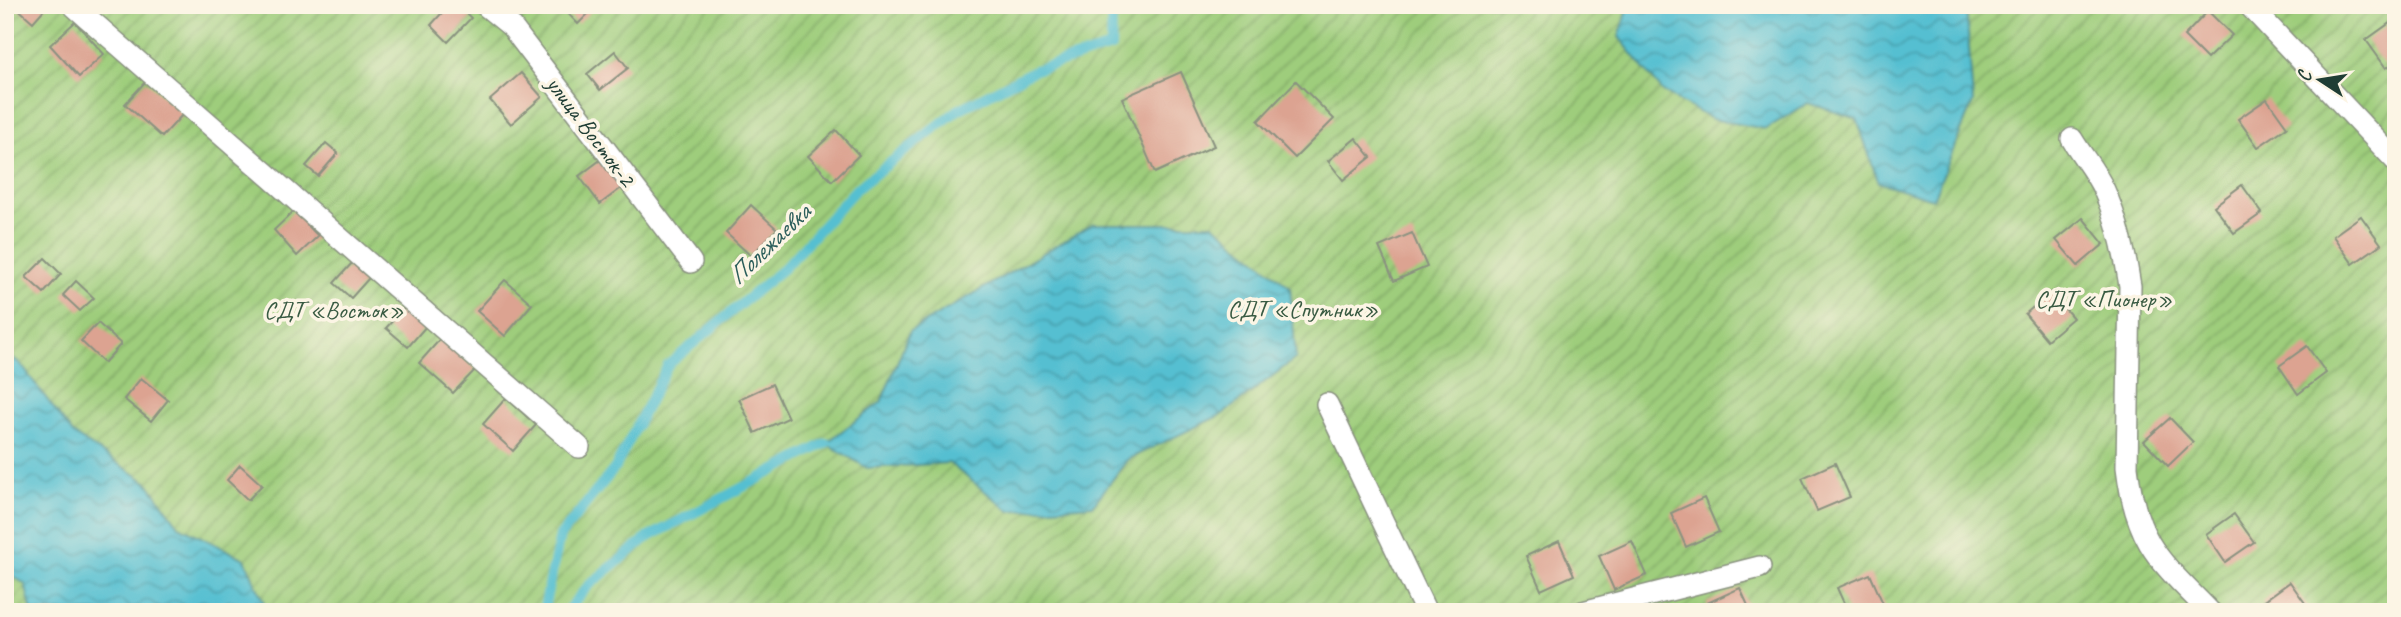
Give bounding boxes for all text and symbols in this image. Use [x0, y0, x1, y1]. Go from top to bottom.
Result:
north arrow [2286, 46, 2356, 116]
text: С [2292, 67, 2318, 84]
street label: улица Восток-2 [539, 68, 643, 194]
water label: Полежаевка [721, 195, 819, 291]
park label: СДТ «Пионер» [2036, 284, 2172, 314]
park label: СДТ «Спутник» [1228, 294, 1378, 324]
park label: СДТ «Восток» [264, 295, 404, 325]

